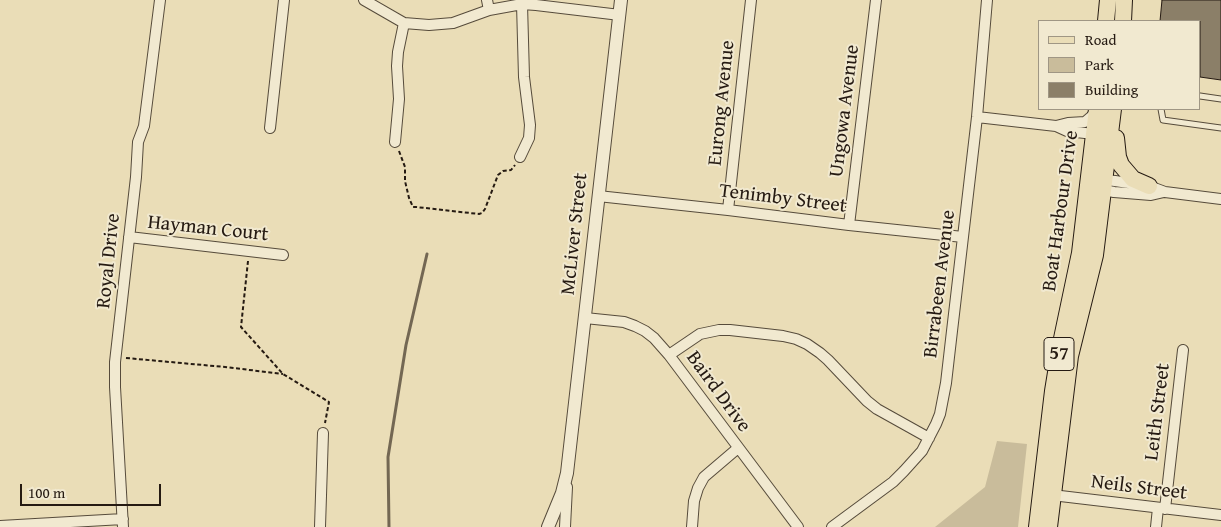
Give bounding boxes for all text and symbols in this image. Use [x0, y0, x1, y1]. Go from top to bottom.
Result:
legend [1038, 20, 1201, 110]
text: Road [1085, 29, 1116, 50]
street label: Eurong Avenue [703, 39, 741, 167]
street label: Ungowa Avenue [825, 43, 865, 179]
text: Park [1085, 54, 1114, 75]
text: Building [1085, 79, 1138, 100]
street label: Boat Harbour Drive [1038, 129, 1084, 293]
street label: McLiver Street [557, 172, 593, 296]
street label: Tenimby Street [718, 179, 848, 219]
street label: Birrabeen Avenue [919, 209, 961, 359]
street label: Hayman Court [146, 211, 270, 247]
street label: Royal Drive [92, 212, 126, 310]
road number: 57 [1044, 338, 1074, 370]
street label: Baird Drive [681, 347, 755, 437]
street label: Leith Street [1140, 362, 1176, 462]
street label: Neils Street [1090, 470, 1188, 506]
scale bar [22, 474, 164, 506]
text: 100 m [28, 482, 65, 503]

